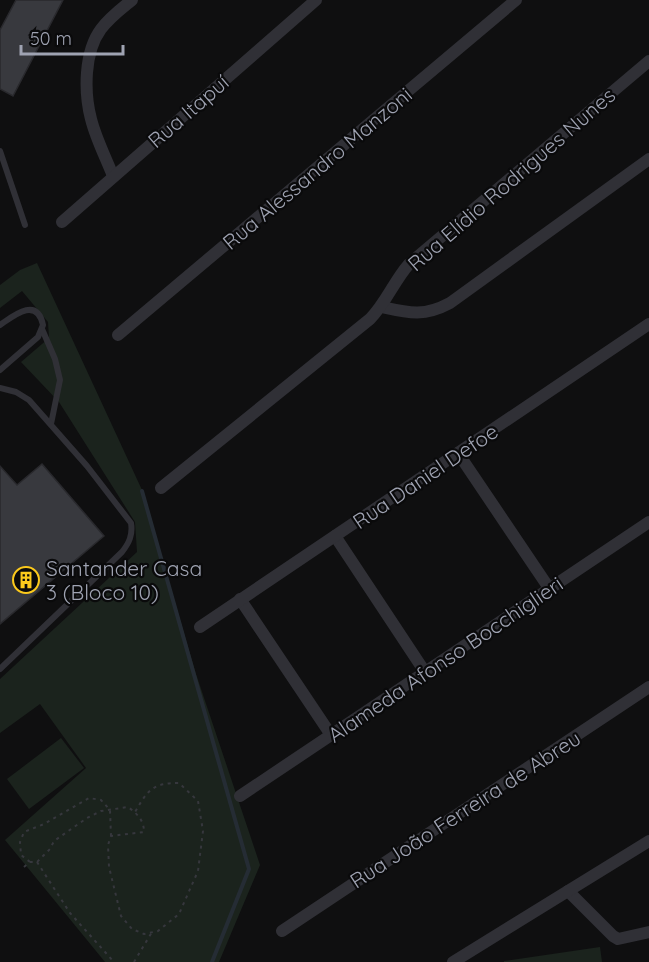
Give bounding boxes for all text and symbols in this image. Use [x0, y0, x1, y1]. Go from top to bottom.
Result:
scale bar [21, 18, 123, 56]
text: 50 m [30, 27, 72, 50]
street label: Rua Itapuí [142, 69, 234, 153]
street label: Rua Alessandro Manzoni [217, 81, 417, 255]
street label: Rua Elídio Rodrigues Nunes [402, 82, 620, 276]
street label: Rua Daniel Defoe [347, 418, 503, 534]
place label: Santander Casa 3 (Bloco 10) [46, 555, 202, 605]
building icon: Santander Casa 3 (Bloco 10) [11, 565, 41, 595]
street label: Alameda Afonso Bocchiglieri [322, 570, 568, 748]
street label: Rua João Ferreira de Abreu [345, 725, 585, 893]

